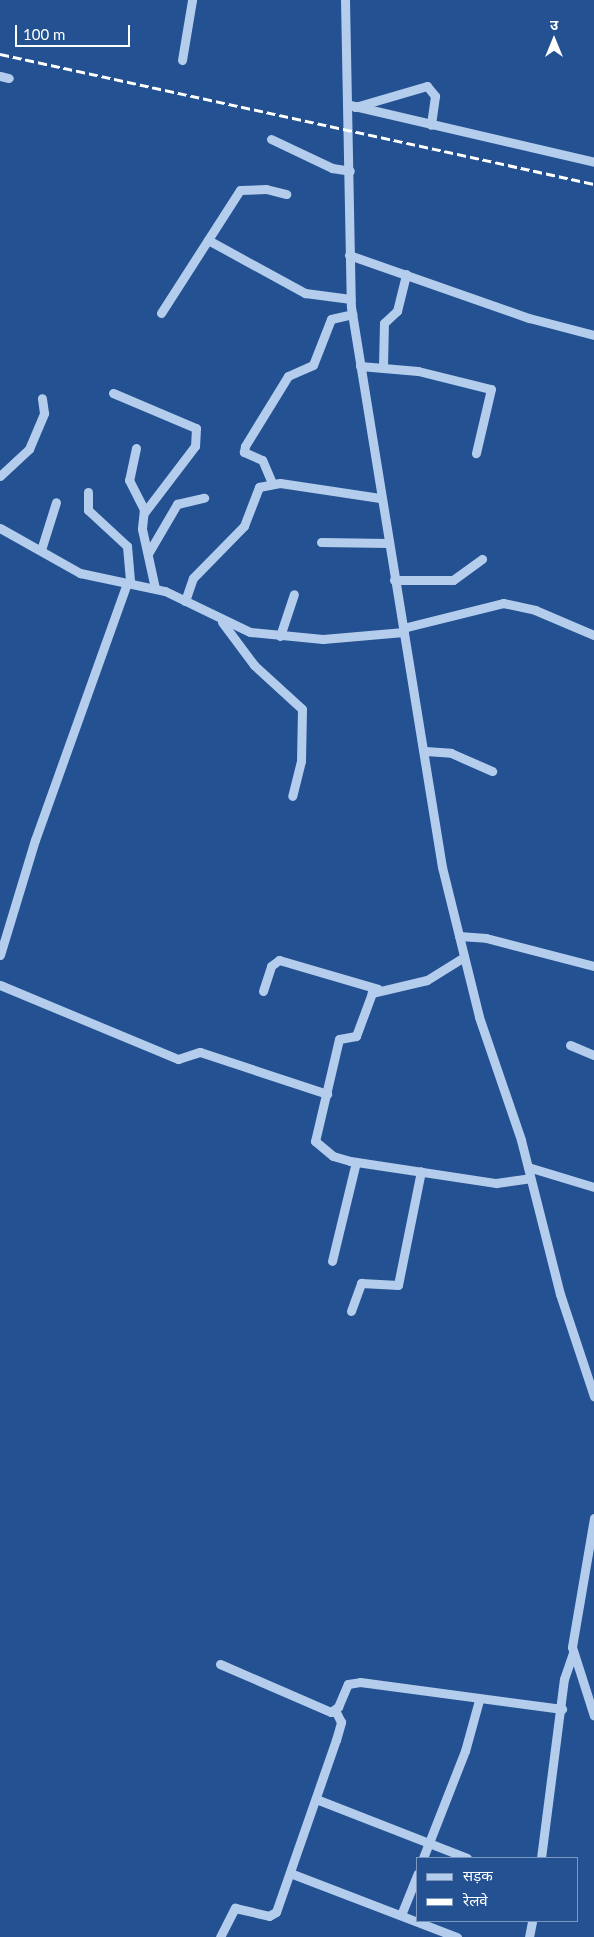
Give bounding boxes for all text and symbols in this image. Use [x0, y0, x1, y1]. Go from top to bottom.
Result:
scale bar [18, 15, 132, 47]
north arrow [529, 15, 579, 65]
text: उ [550, 16, 558, 33]
text: 100 m [23, 25, 65, 43]
legend [416, 1857, 579, 1922]
text: सड़क [463, 1866, 493, 1884]
text: रेलवे [463, 1891, 488, 1909]

